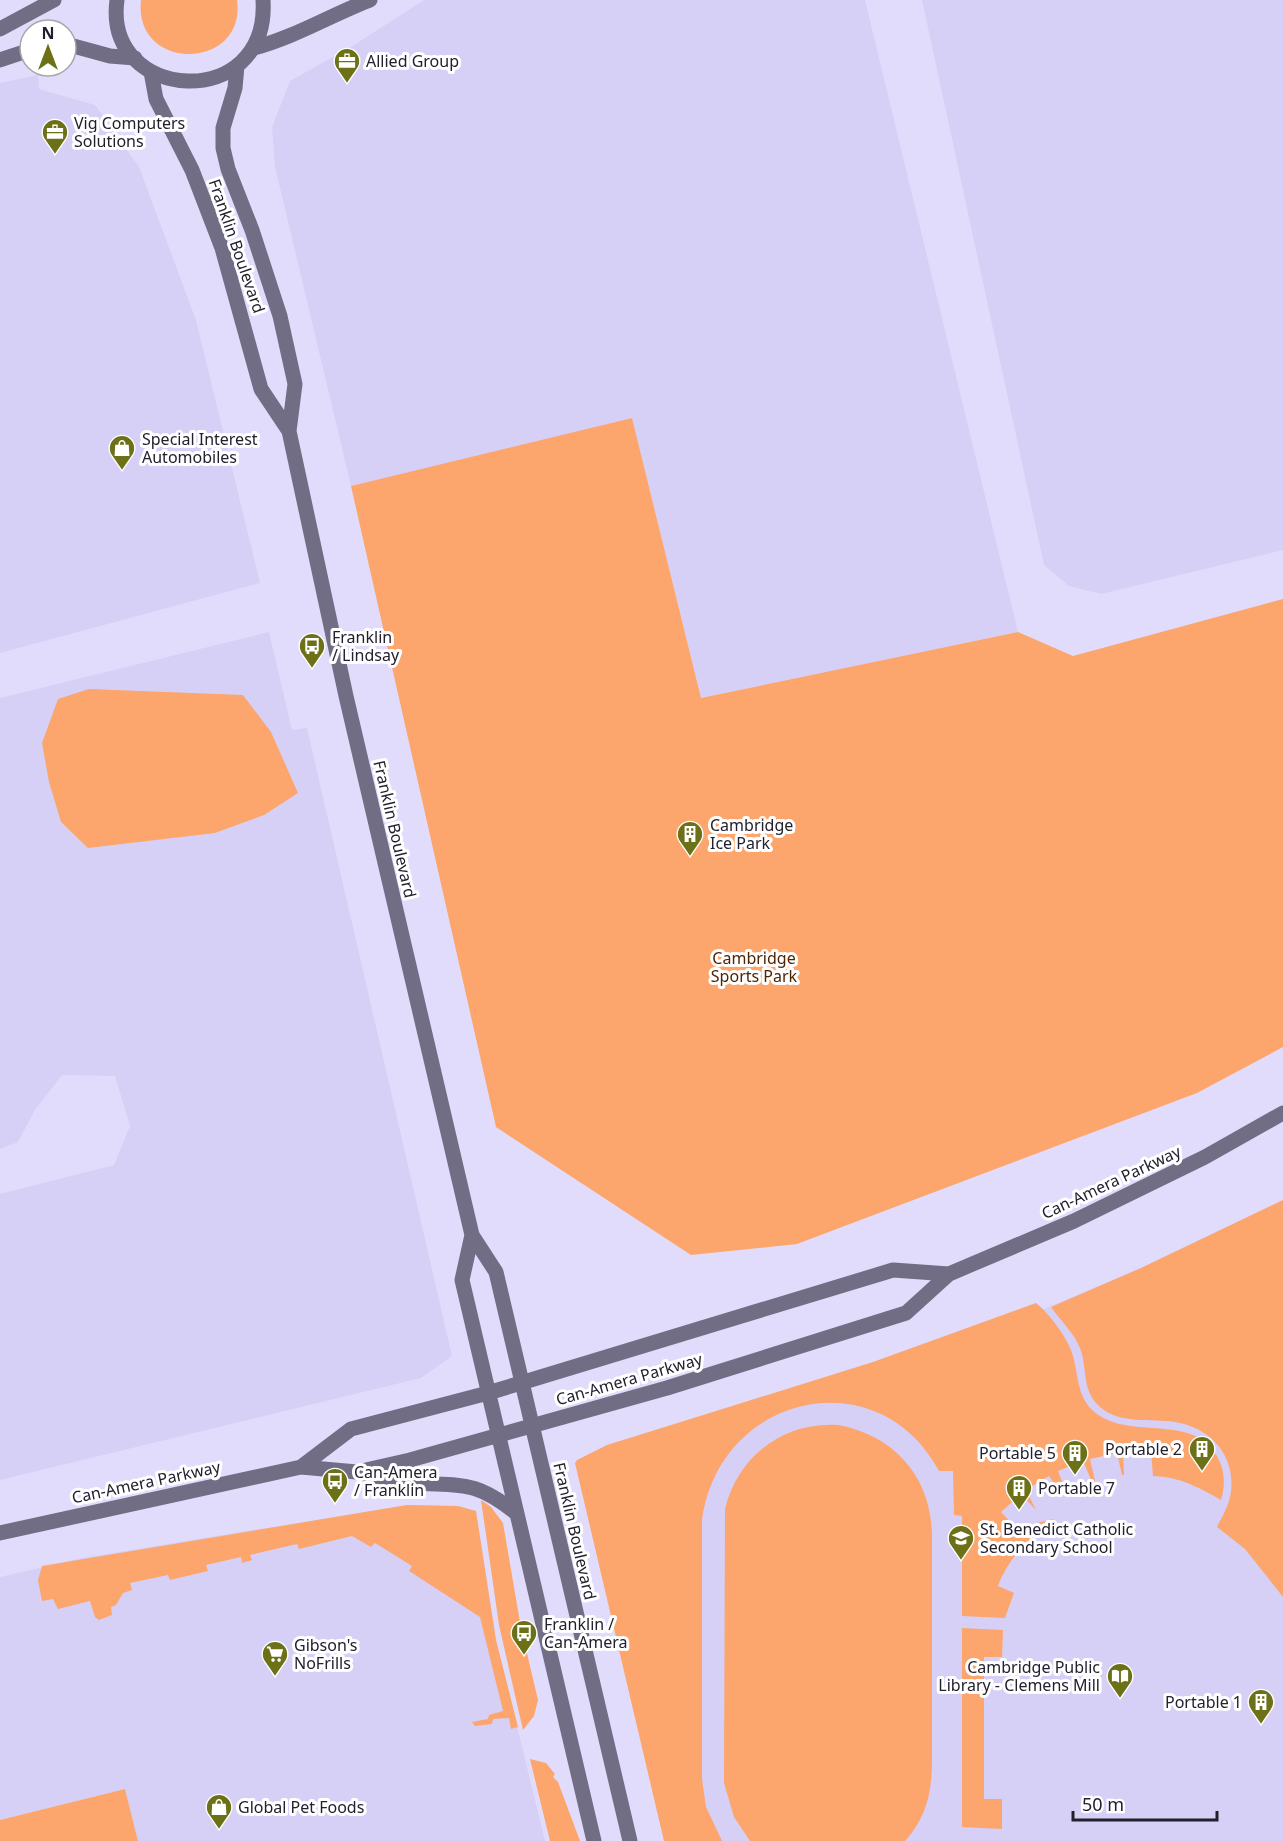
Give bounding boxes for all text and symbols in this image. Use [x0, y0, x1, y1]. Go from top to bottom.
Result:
north arrow [18, 18, 78, 78]
text: N [41, 22, 55, 44]
office icon: Allied Group [332, 46, 362, 84]
place label: Allied Group [366, 50, 459, 72]
place label: Vig Computers Solutions [74, 112, 185, 152]
office icon: Vig Computers Solutions [40, 117, 70, 155]
street label: Franklin Boulevard [204, 176, 270, 316]
place label: Special Interest Automobiles [142, 428, 258, 468]
shop icon: Special Interest Automobiles [107, 433, 137, 471]
place label: Franklin / Lindsay [332, 626, 400, 666]
bus stop icon: Franklin / Lindsay [297, 631, 327, 669]
street label: Franklin Boulevard [368, 758, 422, 900]
place label: Cambridge Ice Park [710, 814, 793, 854]
building icon: Cambridge Ice Park [675, 819, 705, 857]
park label: Cambridge Sports Park [711, 947, 798, 987]
street label: Can-Amera Parkway [1038, 1140, 1185, 1224]
street label: Can-Amera Parkway [553, 1347, 706, 1410]
building icon: Portable 2 [1187, 1434, 1217, 1472]
building icon: Portable 5 [1060, 1438, 1090, 1476]
place label: Portable 2 [1105, 1438, 1182, 1460]
place label: Portable 5 [979, 1442, 1056, 1464]
street label: Can-Amera Parkway [70, 1455, 223, 1508]
street label: Franklin Boulevard [548, 1460, 602, 1602]
place label: Can-Amera / Franklin [354, 1461, 438, 1501]
bus stop icon: Can-Amera / Franklin [320, 1466, 350, 1504]
building icon: Portable 7 [1004, 1473, 1034, 1511]
place label: Portable 7 [1038, 1477, 1115, 1499]
place label: St. Benedict Catholic Secondary School [980, 1518, 1134, 1558]
school or university icon: St. Benedict Catholic Secondary School [946, 1523, 976, 1561]
place label: Franklin / Can-Amera [544, 1613, 628, 1653]
bus stop icon: Franklin / Can-Amera [509, 1618, 539, 1656]
place label: Gibson's NoFrills [294, 1634, 357, 1674]
supermarket icon: Gibson's NoFrills [260, 1639, 290, 1677]
place label: Cambridge Public Library - Clemens Mill [938, 1656, 1100, 1696]
library icon: Cambridge Public Library - Clemens Mill [1105, 1661, 1135, 1699]
building icon: Portable 1 [1246, 1687, 1276, 1725]
place label: Portable 1 [1165, 1691, 1242, 1713]
scale bar [1073, 1784, 1217, 1822]
shop icon: Global Pet Foods [204, 1792, 234, 1830]
text: 50 m [1082, 1792, 1124, 1816]
place label: Global Pet Foods [238, 1796, 364, 1818]

